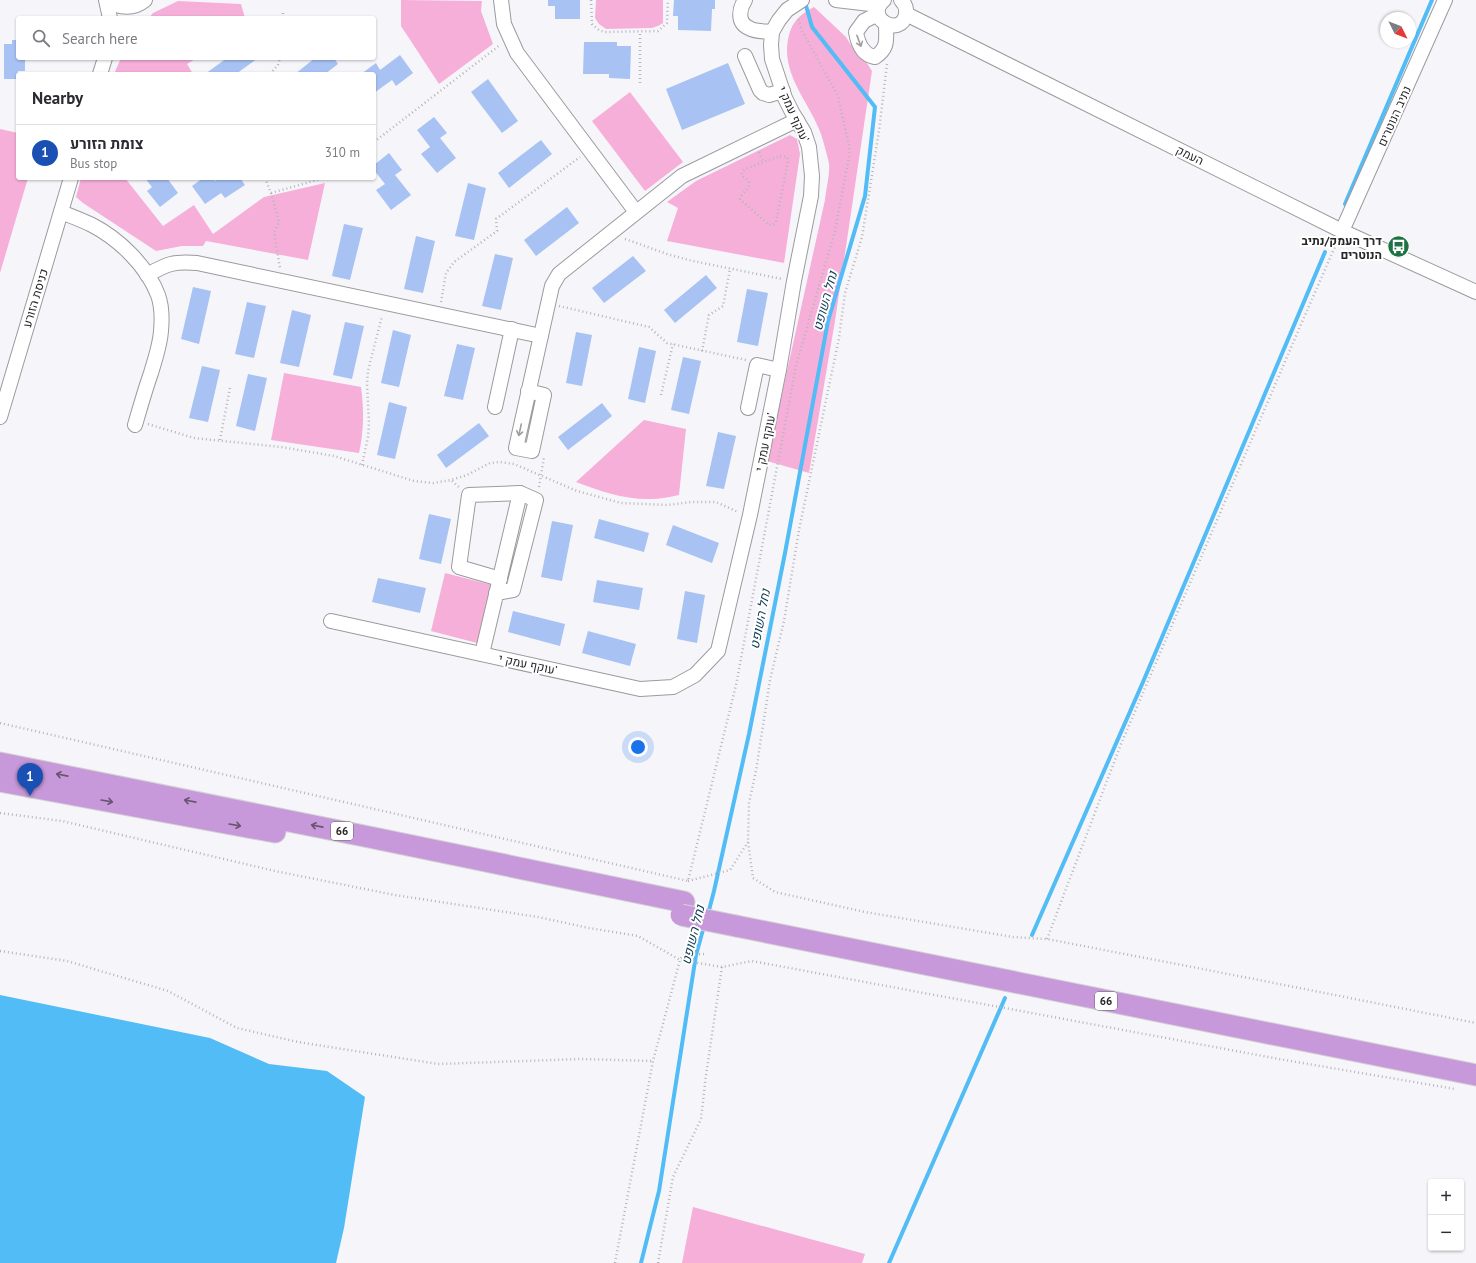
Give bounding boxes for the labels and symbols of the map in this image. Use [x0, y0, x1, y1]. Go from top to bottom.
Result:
north arrow [1380, 12, 1416, 48]
one-way arrow [855, 35, 863, 47]
street label: עוקף עמק י’ [775, 84, 813, 144]
street label: נתיב הנוטרים [1374, 84, 1414, 148]
street label: העמק [1174, 142, 1206, 168]
place label: דרך העמק/נתיב הנוטרים [1301, 233, 1382, 262]
bus stop icon: דרך העמק/נתיב הנוטרים [1385, 234, 1411, 260]
street label: כניסת הזורע [19, 267, 51, 329]
water label: נחל השופט [809, 268, 841, 333]
street label: עוקף עמק י’ [751, 411, 779, 473]
one-way arrow [516, 423, 524, 436]
water label: נחל השופט [746, 586, 774, 650]
street label: עוקף עמק י’ [497, 650, 559, 678]
your location [628, 737, 648, 757]
pin: 1 [17, 763, 43, 796]
one-way arrow [56, 771, 69, 779]
one-way arrow [184, 796, 197, 804]
one-way arrow [100, 798, 113, 806]
one-way arrow [228, 821, 241, 829]
one-way arrow [311, 822, 324, 830]
road number: 66 [331, 822, 353, 840]
water label: נחל השופט [677, 902, 709, 967]
road number: 66 [1095, 992, 1117, 1010]

